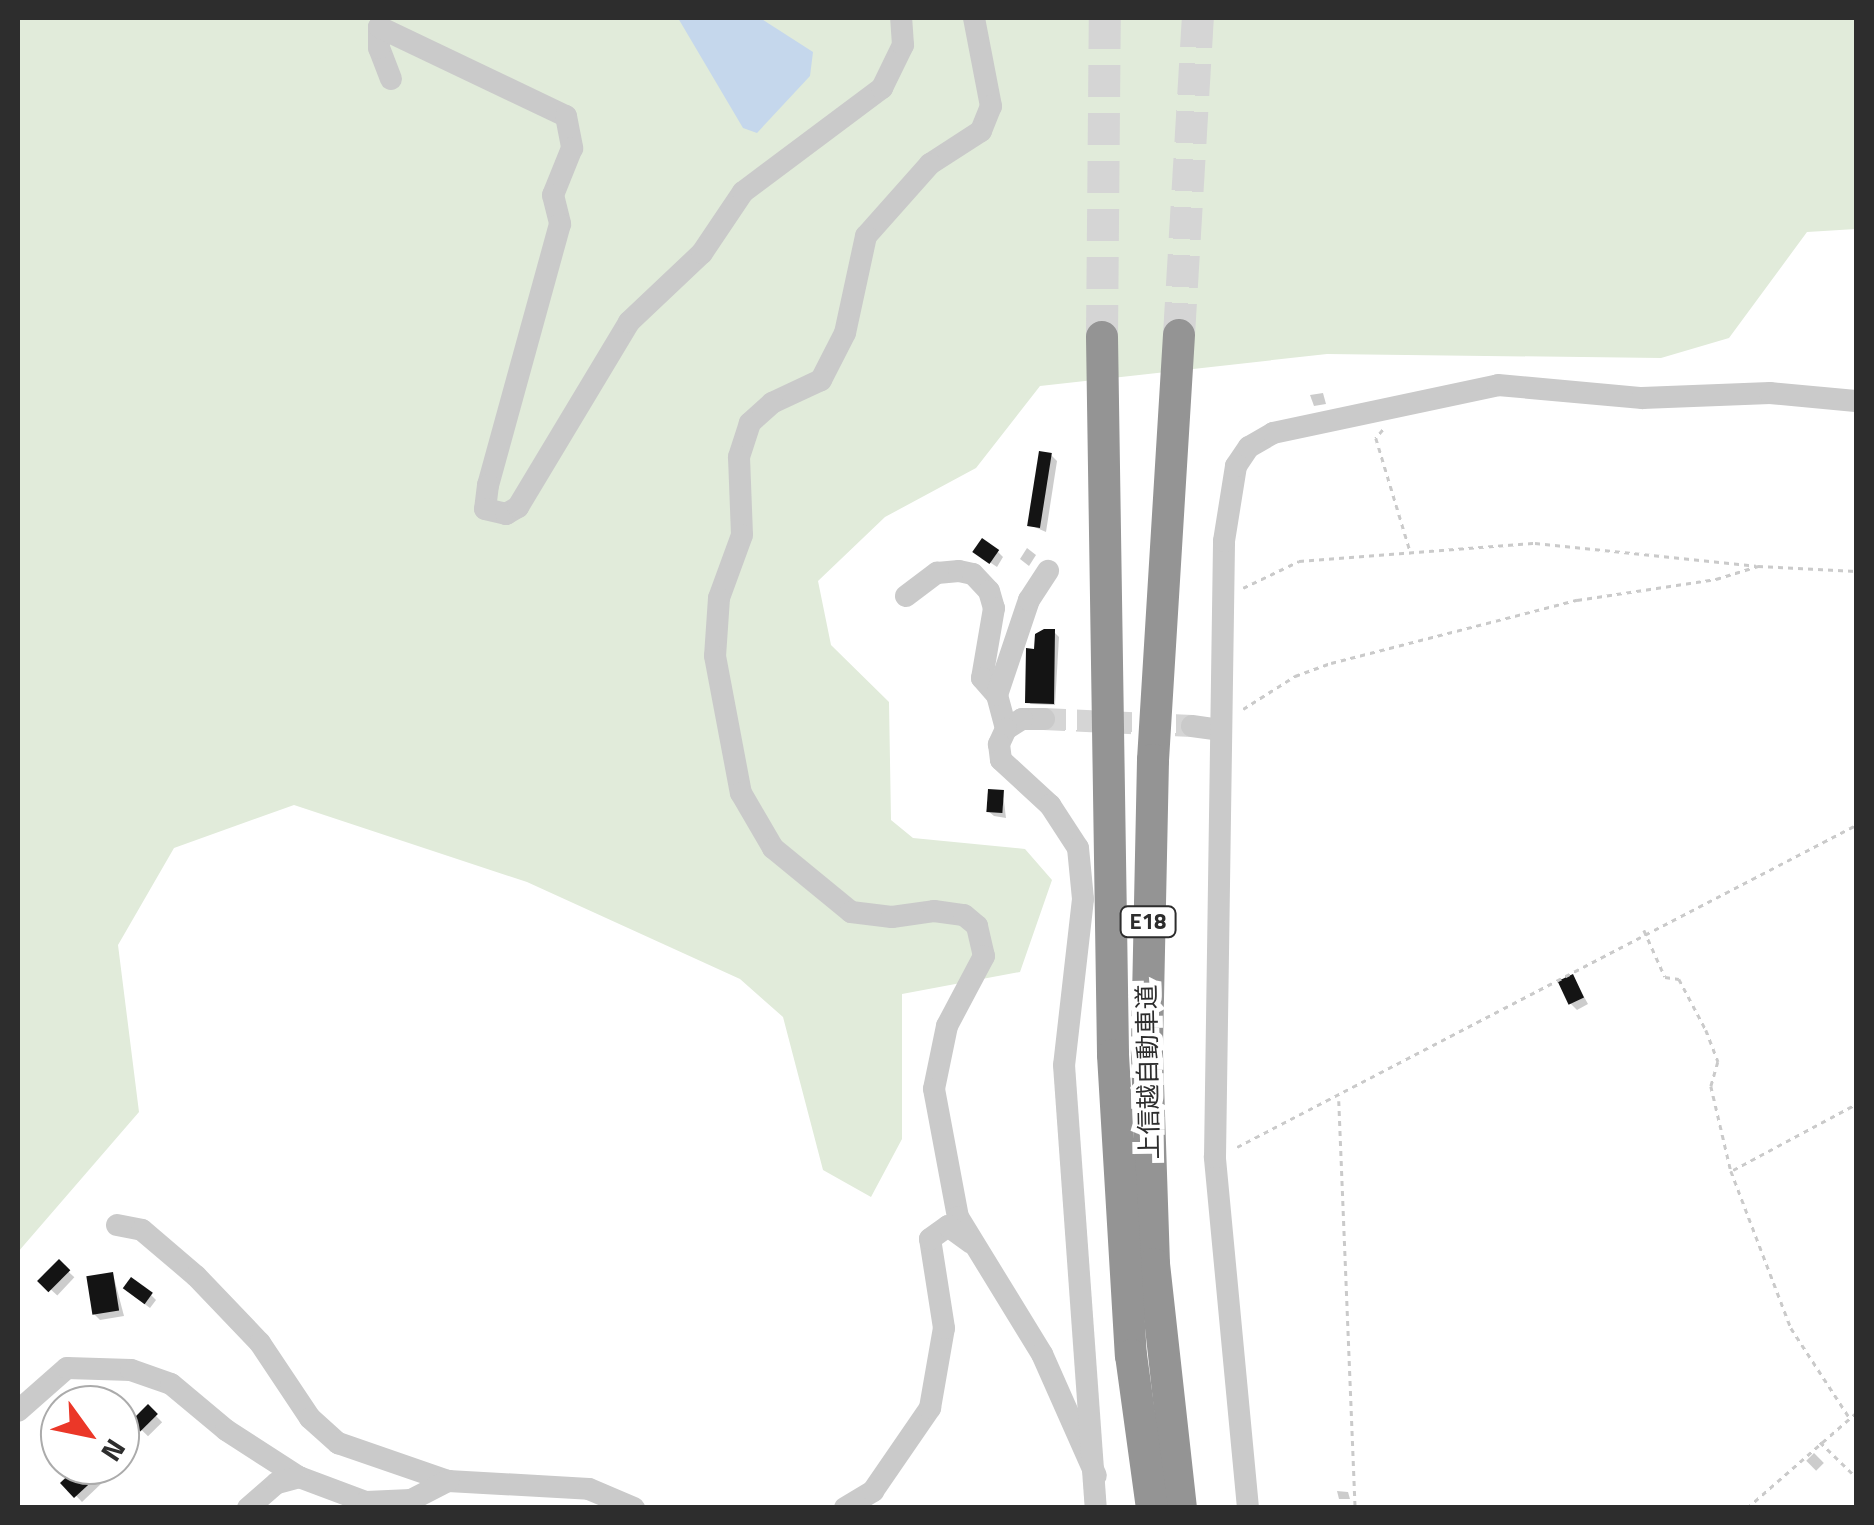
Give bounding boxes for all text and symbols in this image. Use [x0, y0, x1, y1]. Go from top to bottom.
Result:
road number: E18 [1118, 905, 1178, 939]
street label: 上信越自動車道 [1131, 984, 1165, 1160]
north arrow [40, 1385, 140, 1485]
text: N [91, 1431, 137, 1470]

